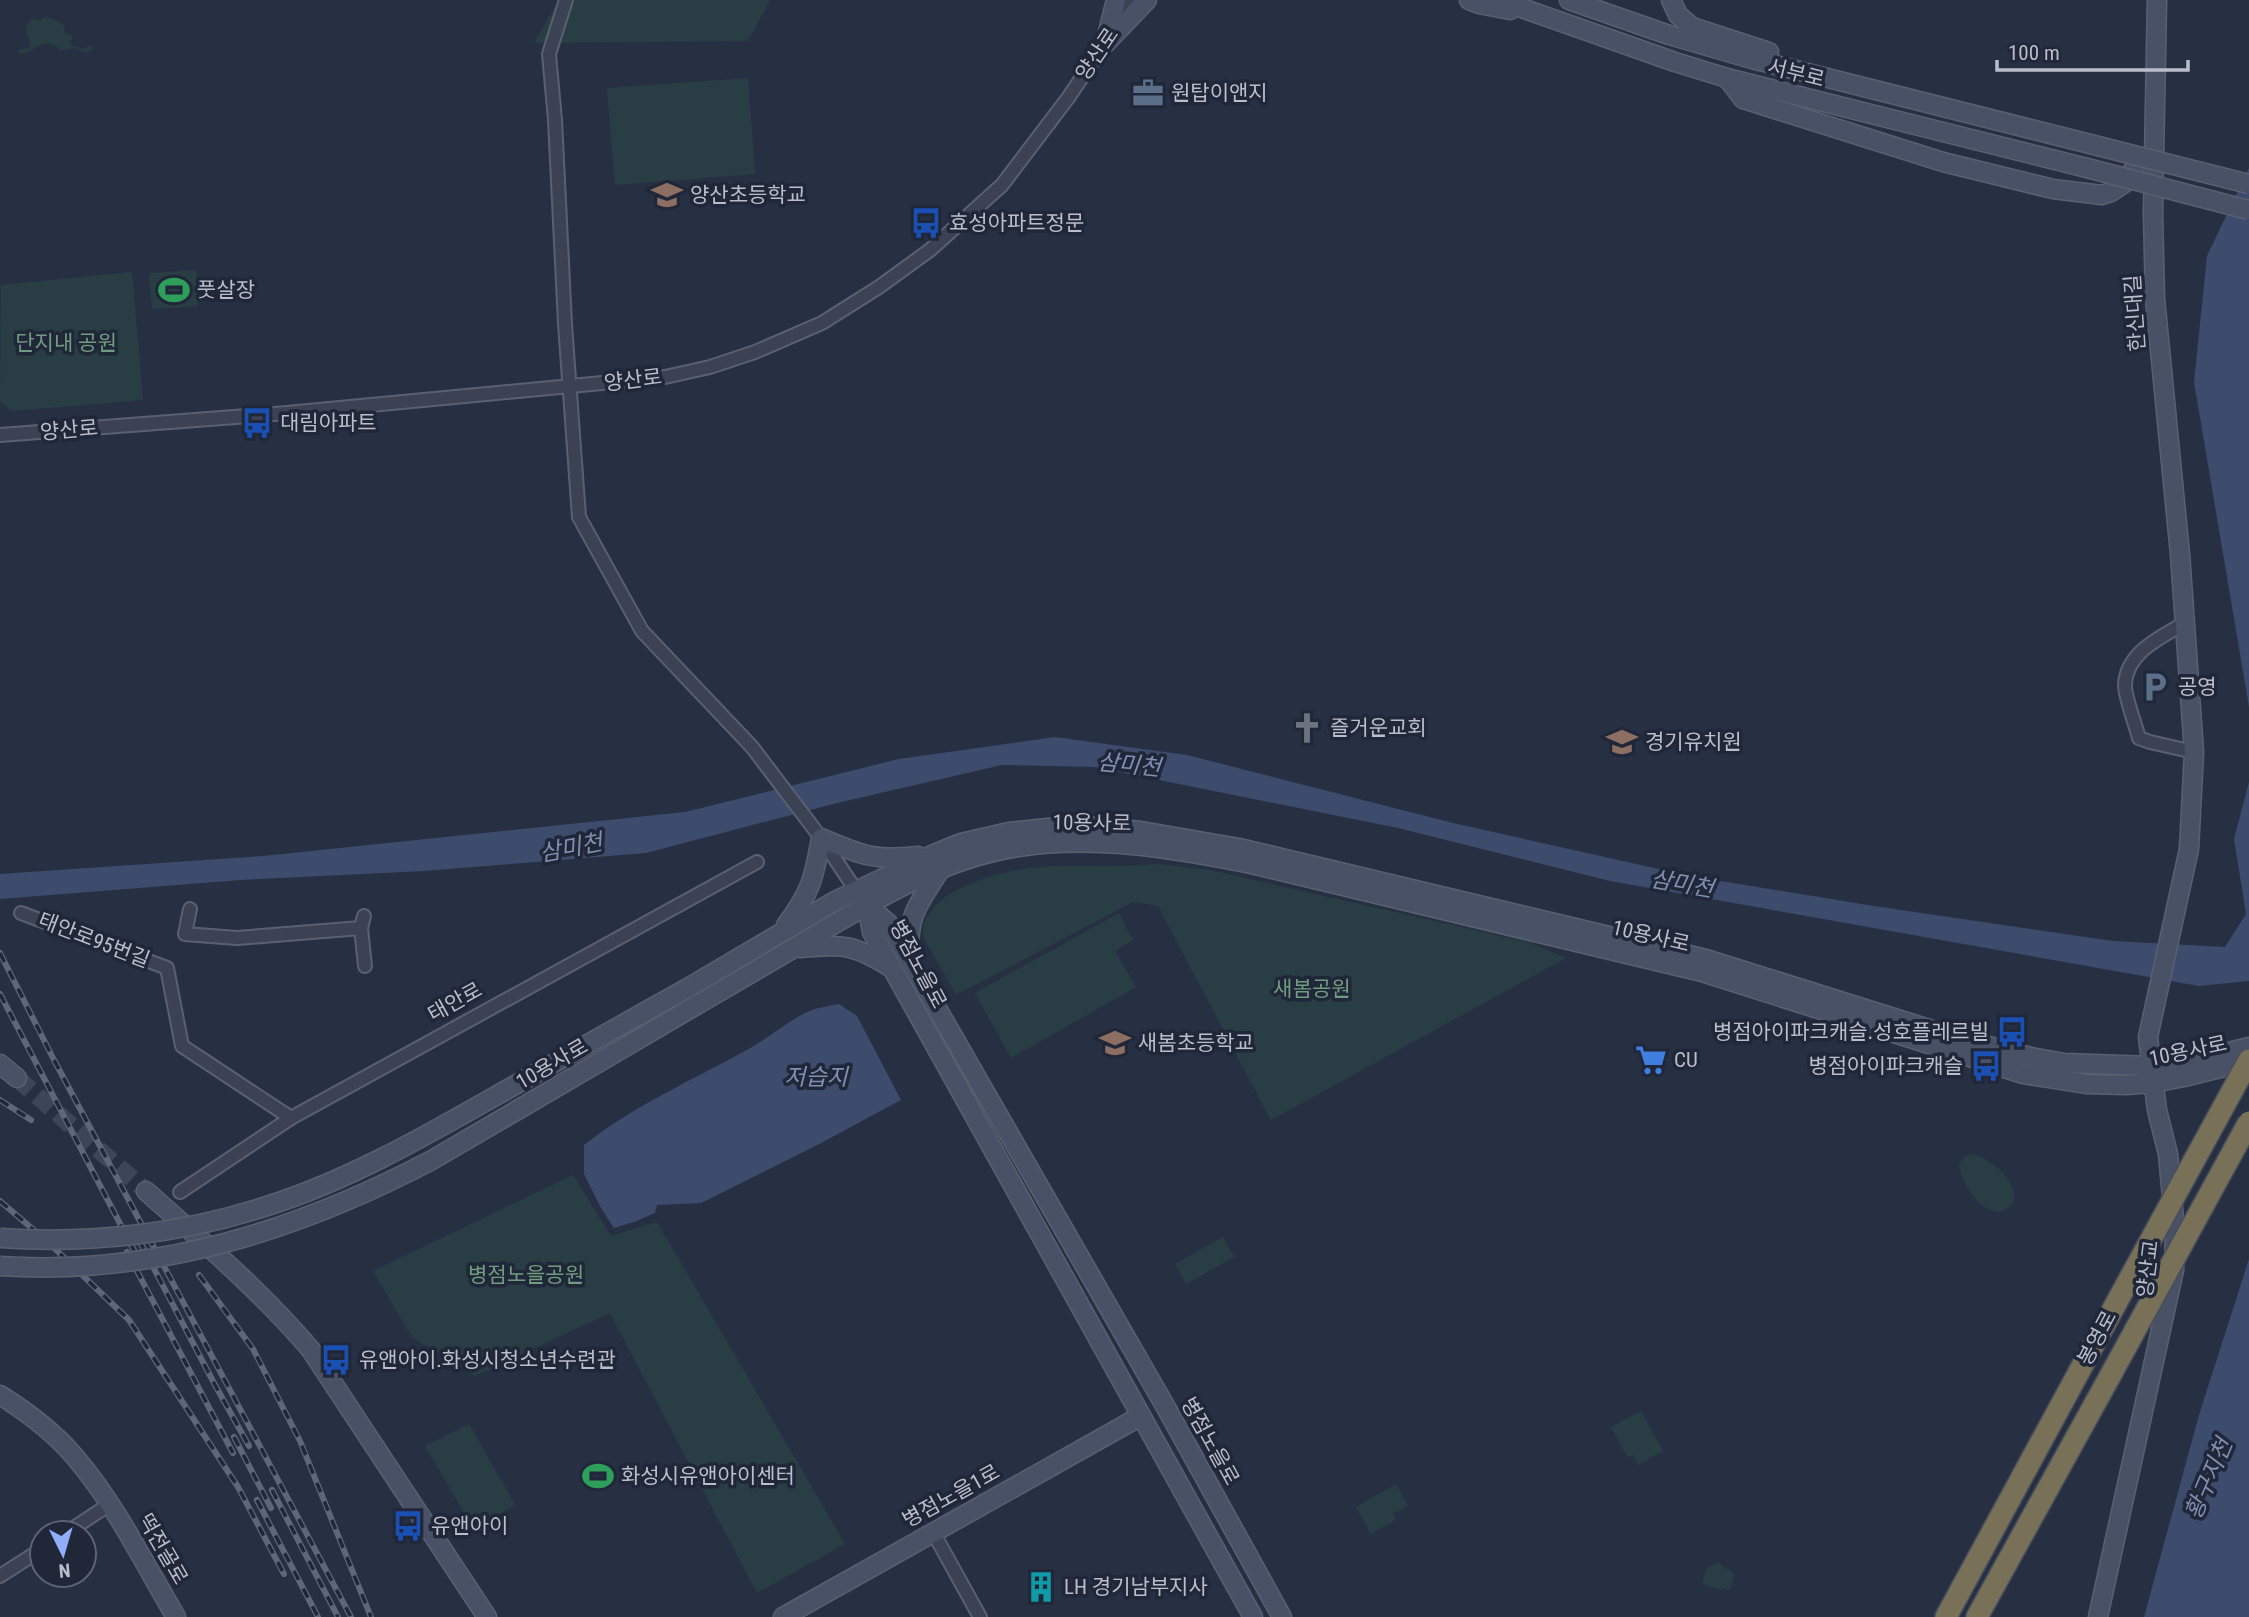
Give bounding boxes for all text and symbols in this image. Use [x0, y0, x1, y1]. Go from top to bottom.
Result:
street label: 양산로 [1071, 23, 1123, 85]
scale bar [1997, 28, 2188, 72]
text: 100 m [2008, 41, 2060, 65]
street label: 서부로 [1765, 54, 1827, 92]
office icon: 원탑이앤지 [1131, 76, 1165, 110]
place label: 원탑이앤지 [1171, 81, 1268, 105]
school or university icon: 양산초등학교 [650, 178, 684, 212]
place label: 양산초등학교 [690, 183, 806, 207]
bus stop icon: 효성아파트정문 [909, 206, 943, 240]
place label: 효성아파트정문 [949, 211, 1084, 235]
sports icon: 풋살장 [157, 273, 191, 307]
street label: 한신대길 [2120, 274, 2150, 352]
place label: 풋살장 [197, 278, 255, 302]
park label: 단지내 공원 [15, 331, 117, 355]
street label: 양산로 [603, 365, 663, 395]
bus stop icon: 대림아파트 [240, 406, 274, 440]
place label: 대림아파트 [280, 411, 377, 435]
street label: 양산로 [39, 416, 99, 444]
parking icon: 공영 [2138, 670, 2172, 704]
place label: 공영 [2178, 675, 2217, 699]
church icon: 즐거운교회 [1290, 711, 1324, 745]
place label: 즐거운교회 [1330, 716, 1427, 740]
school or university icon: 경기유치원 [1605, 725, 1639, 759]
place label: 경기유치원 [1645, 730, 1742, 754]
water label: 삼미천 [1096, 748, 1165, 782]
street label: 10용사로 [1052, 810, 1132, 836]
water label: 삼미천 [537, 828, 608, 867]
water label: 삼미천 [1648, 865, 1718, 903]
street label: 태안로95번길 [35, 908, 153, 972]
street label: 10용사로 [1610, 915, 1692, 957]
street label: 병점노을로 [885, 916, 951, 1012]
street label: 태안로 [424, 977, 486, 1027]
park label: 새봄공원 [1273, 977, 1351, 1001]
bus stop icon: 병점아이파크캐슬.성호플레르빌 [1995, 1015, 2029, 1049]
place label: 병점아이파크캐슬.성호플레르빌 [1713, 1020, 1989, 1044]
school or university icon: 새봄초등학교 [1098, 1026, 1132, 1060]
place label: 새봄초등학교 [1138, 1031, 1254, 1055]
street label: 10용사로 [2147, 1031, 2229, 1071]
street label: 10용사로 [512, 1034, 592, 1094]
supermarket icon: CU [1634, 1043, 1668, 1077]
place label: CU [1674, 1048, 1698, 1072]
bus stop icon: 병점아이파크캐슬 [1969, 1049, 2003, 1083]
place label: 병점아이파크캐슬 [1808, 1054, 1963, 1078]
water label: 저습지 [784, 1064, 850, 1091]
street label: 양산교 [2133, 1239, 2163, 1299]
park label: 병점노을공원 [468, 1263, 584, 1287]
street label: 봉영로 [2073, 1307, 2121, 1369]
bus stop icon: 유앤아이.화성시청소년수련관 [319, 1343, 353, 1377]
place label: 유앤아이.화성시청소년수련관 [359, 1348, 616, 1372]
street label: 병점노을로 [1176, 1393, 1244, 1489]
water label: 황구지천 [2180, 1432, 2239, 1523]
sports icon: 화성시유앤아이센터 [581, 1459, 615, 1493]
street label: 병점노을1로 [898, 1460, 1004, 1532]
place label: 화성시유앤아이센터 [621, 1464, 795, 1488]
bus stop icon: 유앤아이 [391, 1509, 425, 1543]
street label: 떡전골로 [133, 1510, 193, 1588]
place label: 유앤아이 [431, 1514, 508, 1538]
north arrow [28, 1519, 98, 1589]
text: N [58, 1558, 71, 1582]
building icon: LH 경기남부지사 [1024, 1570, 1058, 1604]
place label: LH 경기남부지사 [1064, 1575, 1208, 1599]

